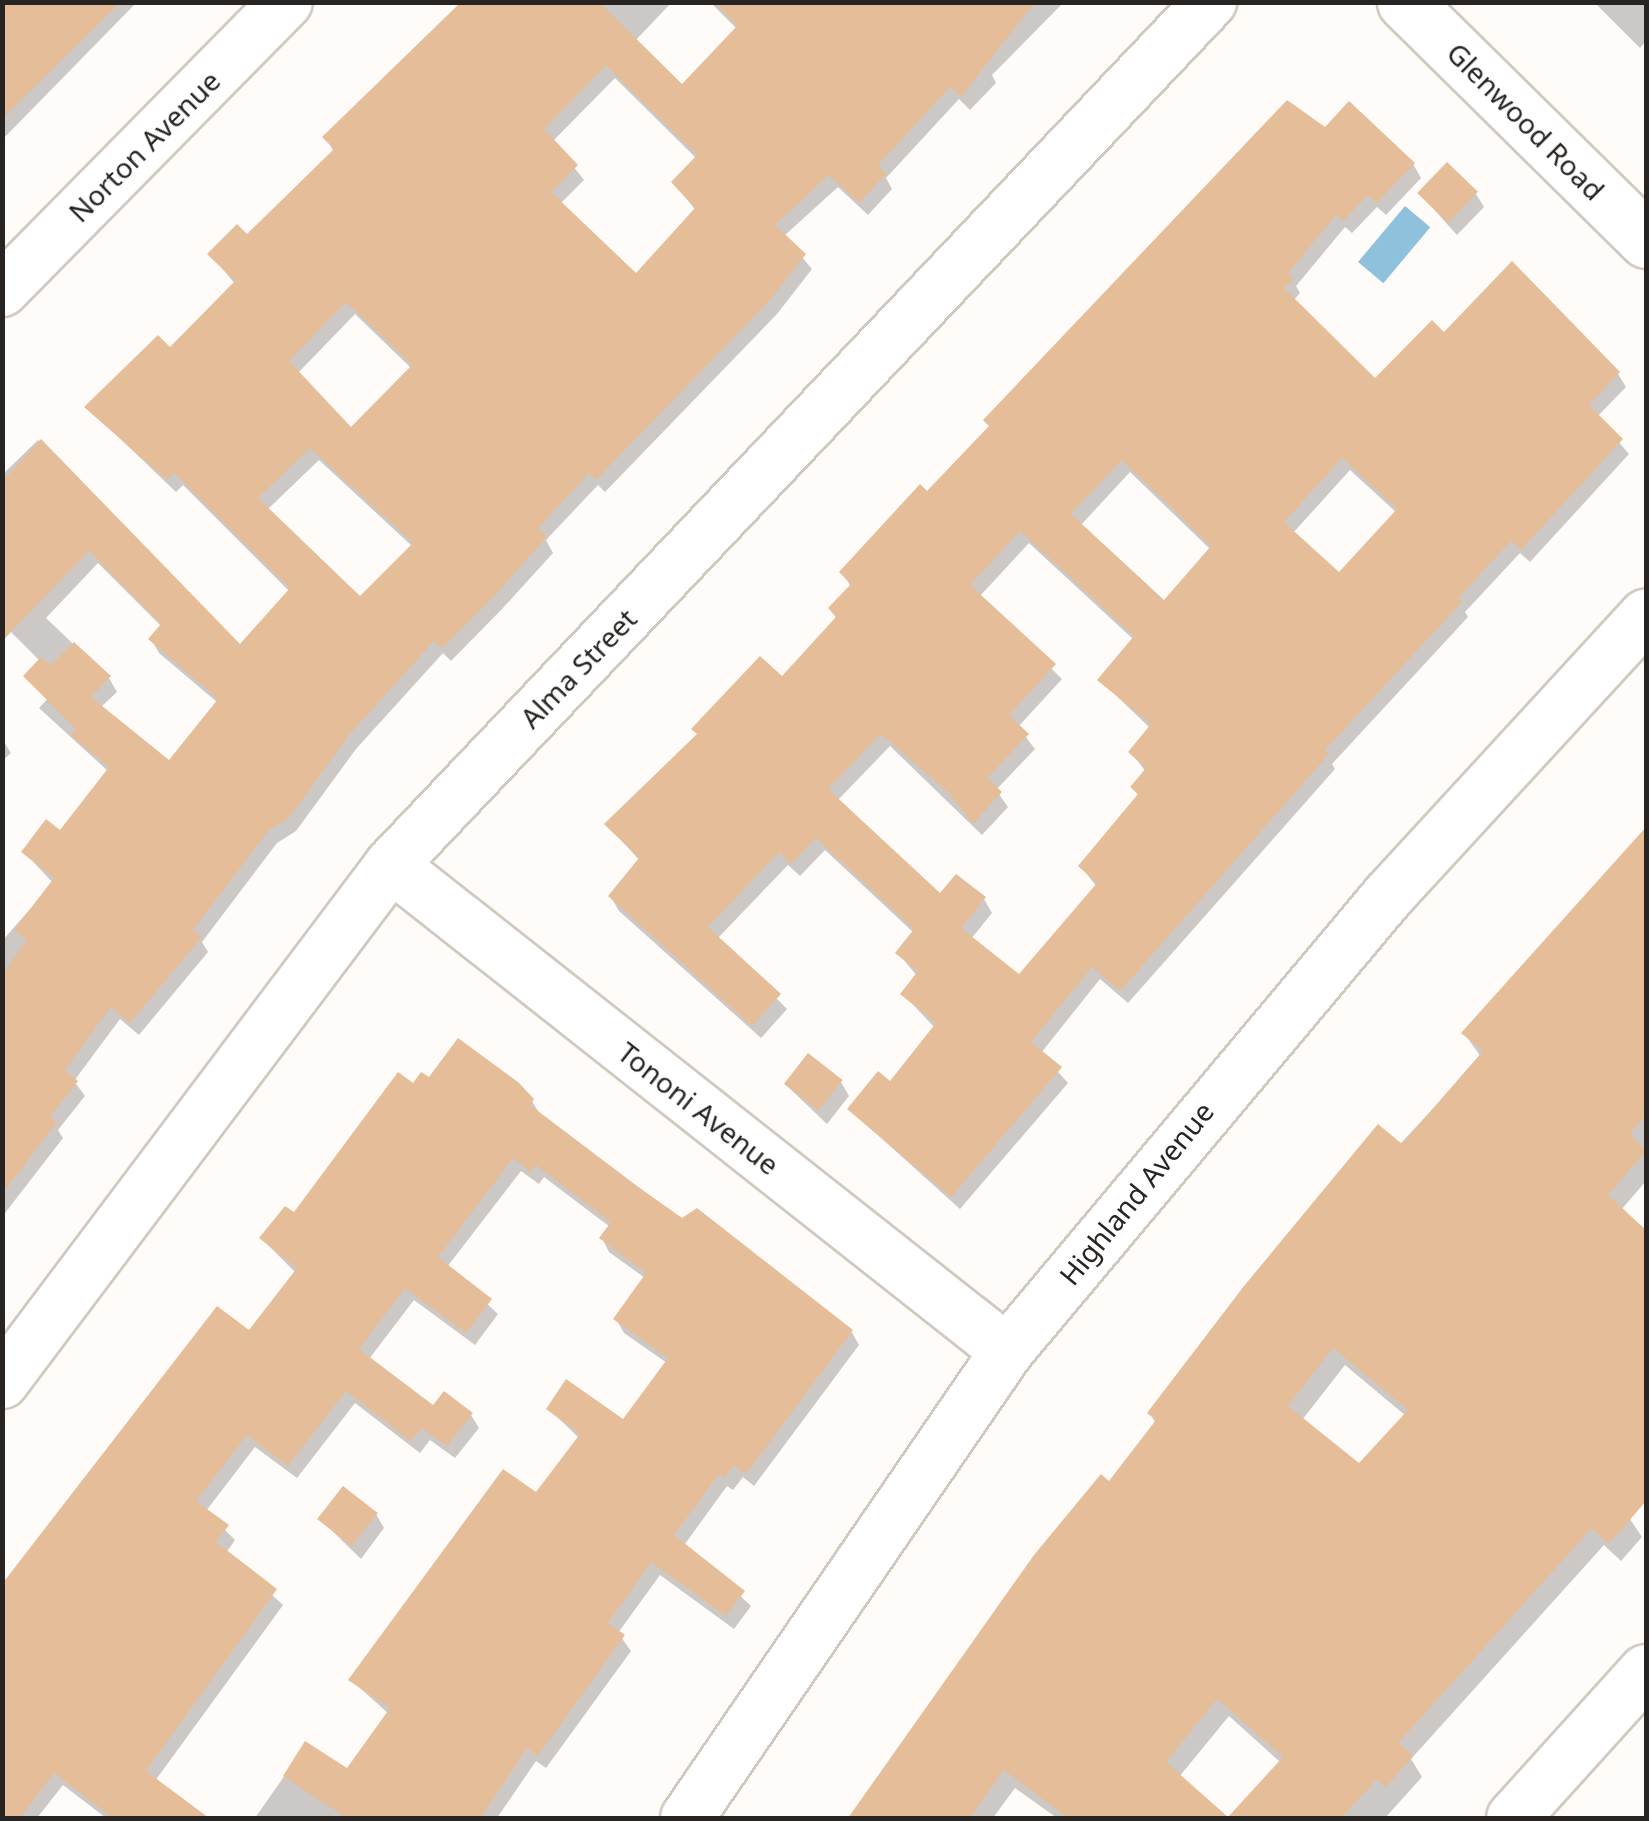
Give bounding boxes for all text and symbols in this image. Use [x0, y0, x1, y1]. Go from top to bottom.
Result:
street label: Glenwood Road [1440, 35, 1612, 207]
street label: Norton Avenue [62, 64, 226, 228]
street label: Alma Street [513, 601, 643, 735]
street label: Tononi Avenue [612, 1035, 786, 1181]
street label: Highland Avenue [1052, 1095, 1220, 1291]

